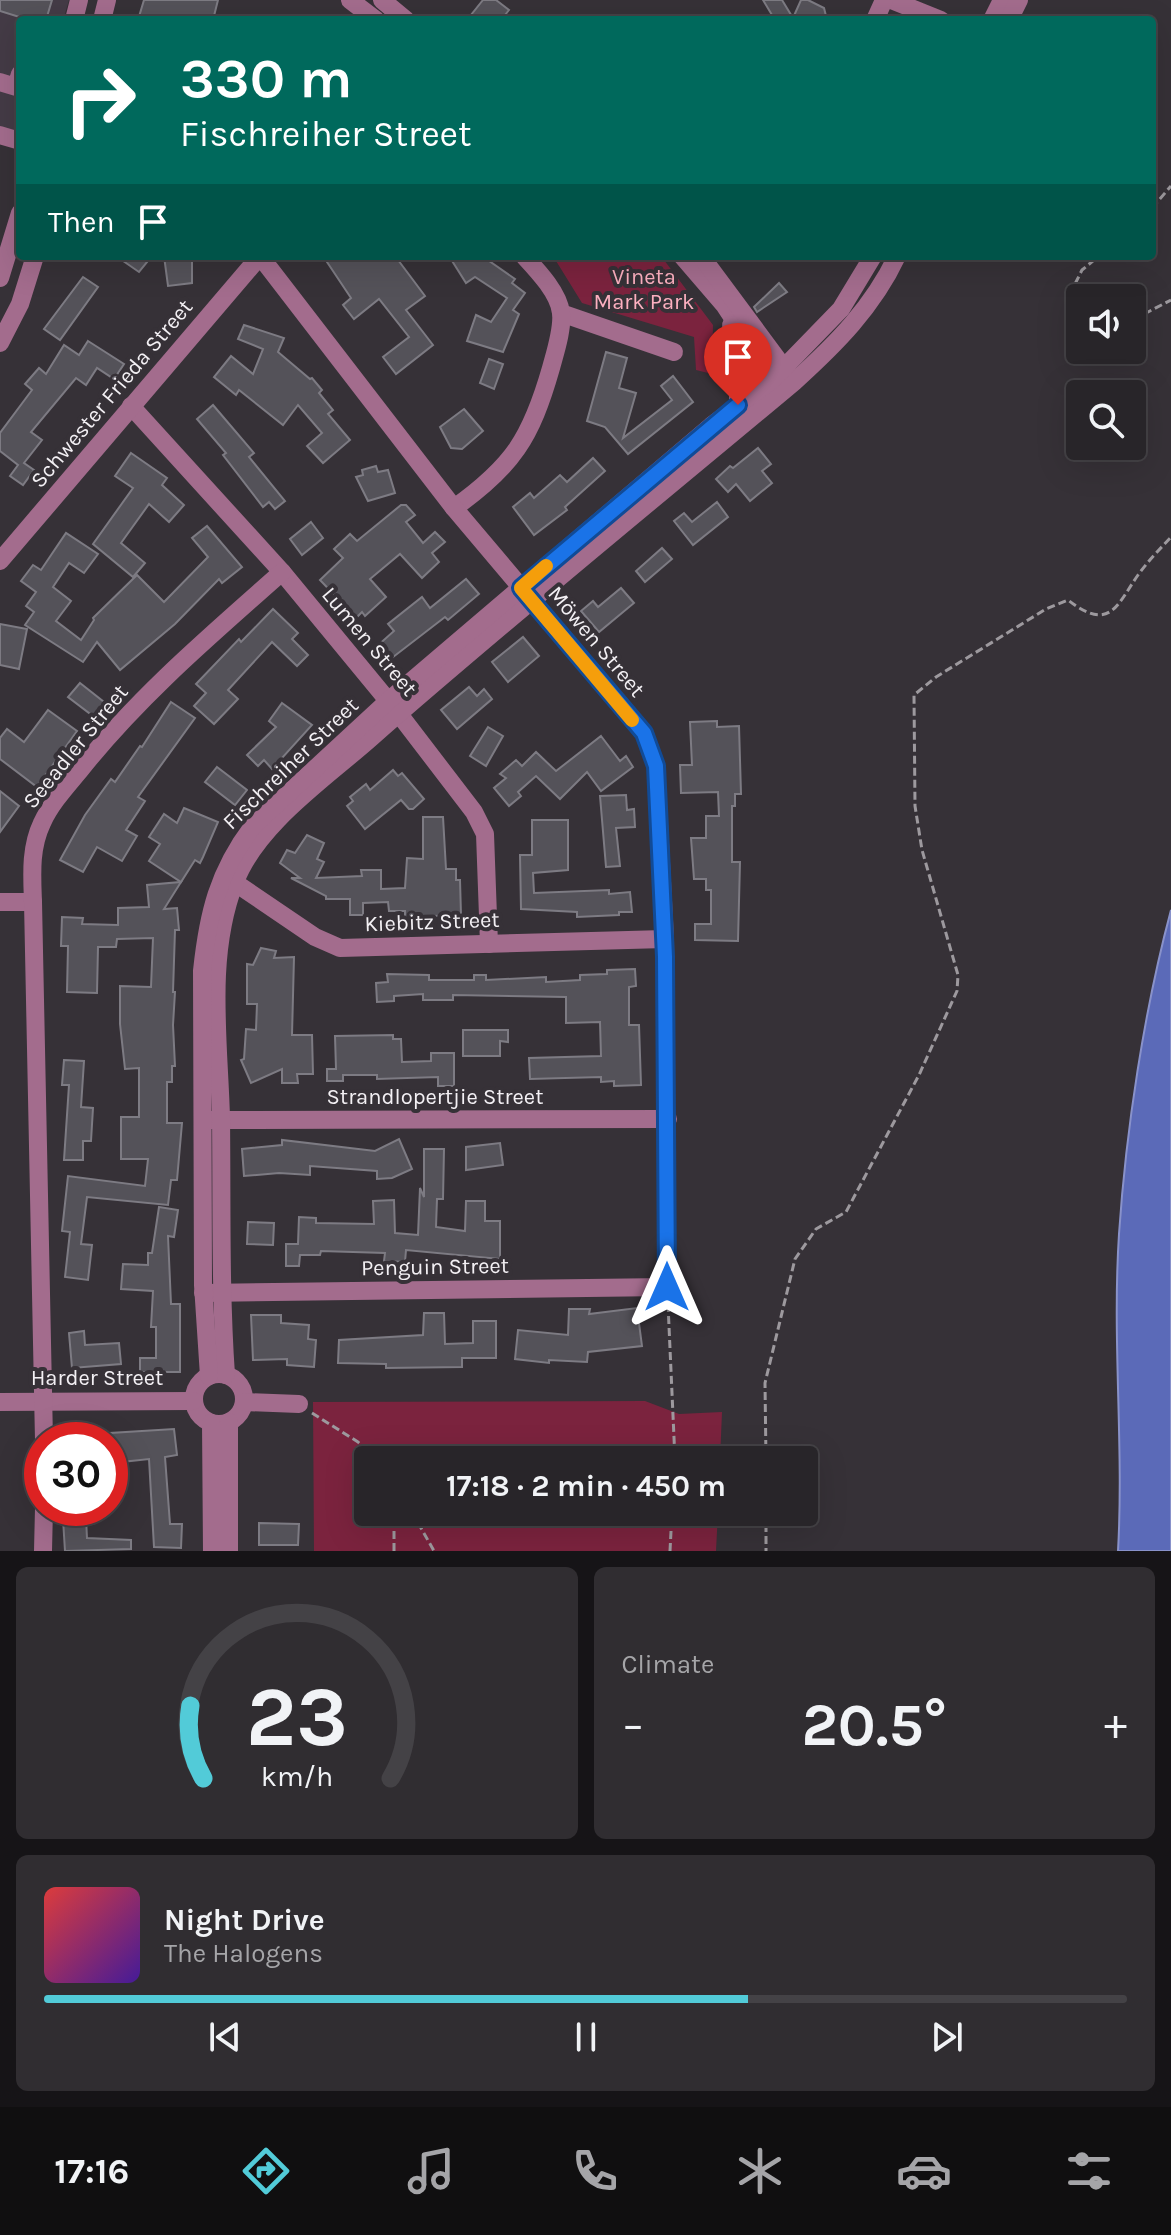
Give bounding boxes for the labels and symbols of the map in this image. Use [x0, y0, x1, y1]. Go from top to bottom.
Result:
park label: Vineta Mark Park [594, 264, 694, 315]
street label: Schwester Frieda Street [25, 294, 198, 493]
pin [704, 323, 772, 405]
street label: Möwen Street [542, 581, 650, 702]
street label: Lumen Street [316, 582, 422, 701]
street label: Seeadler Street [18, 679, 134, 814]
street label: Fischreiher Street [218, 692, 364, 835]
street label: Kiebitz Street [364, 907, 500, 937]
street label: Strandlopertjie Street [327, 1084, 543, 1110]
position arrow [625, 1245, 709, 1329]
street label: Penguin Street [361, 1253, 509, 1281]
street label: Harder Street [31, 1365, 163, 1391]
speed limit sign: 30 [24, 1422, 128, 1526]

